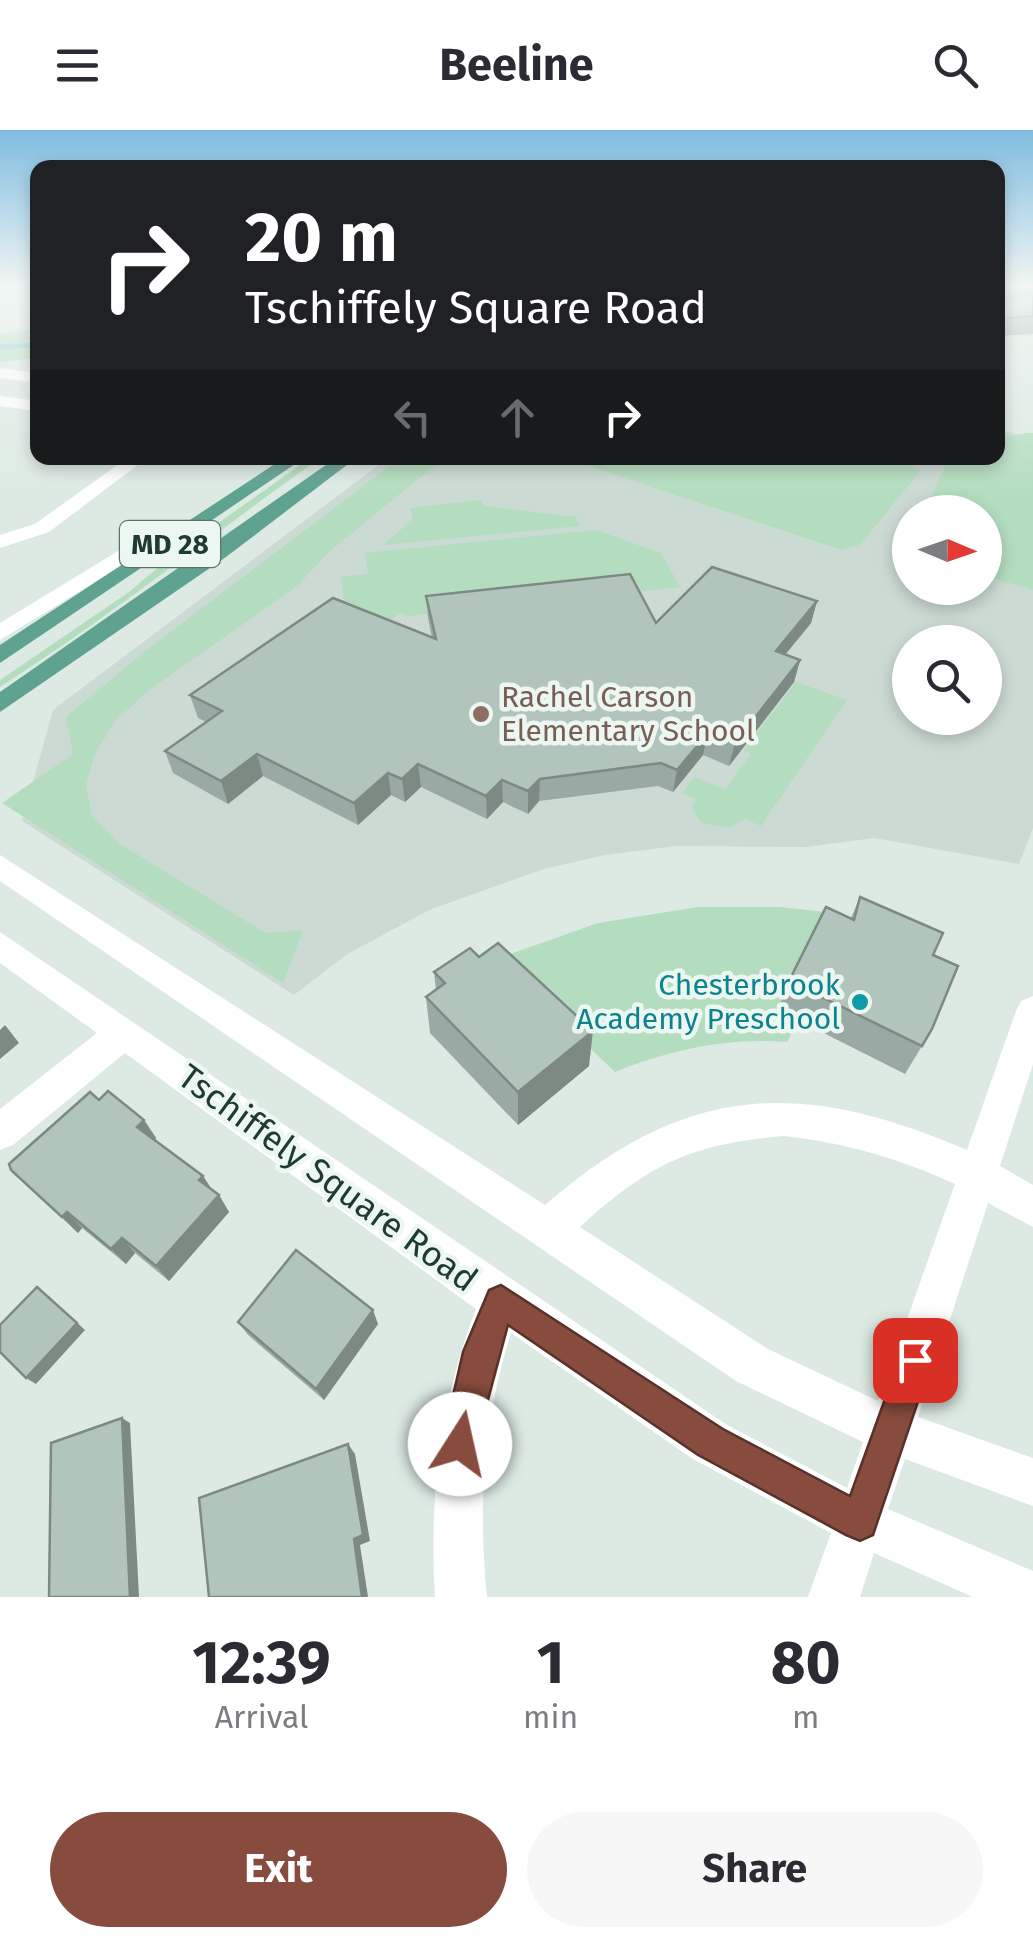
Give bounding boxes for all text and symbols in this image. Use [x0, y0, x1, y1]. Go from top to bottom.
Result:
icon: menu [50, 38, 105, 93]
text: Beeline [439, 38, 594, 92]
icon: search [928, 38, 983, 93]
text: 20 m [245, 196, 398, 280]
icon: right [80, 200, 210, 330]
text: Tschiffely Square Road [245, 281, 707, 335]
icon: left [385, 390, 440, 445]
icon: ahead [490, 390, 545, 445]
icon: right [595, 390, 650, 445]
north arrow [892, 495, 1002, 605]
map controls [892, 495, 1002, 735]
road number: MD 28 [120, 521, 220, 567]
button: search [892, 625, 1002, 735]
place label: Rachel Carson Elementary School [501, 679, 755, 749]
marker: Rachel Carson Elementary School [470, 703, 492, 725]
place label: Chesterbrook Academy Preschool [576, 967, 841, 1037]
marker: Chesterbrook Academy Preschool [849, 991, 871, 1013]
street label: Tschiffely Square Road [170, 1055, 486, 1301]
pin [873, 1318, 958, 1403]
icon: arrive [888, 1333, 943, 1388]
position arrow [408, 1392, 512, 1496]
text: 12:39 [192, 1627, 331, 1699]
text: 1 [537, 1627, 565, 1699]
text: 80 [771, 1627, 841, 1699]
text: Arrival [215, 1698, 308, 1736]
text: min [523, 1698, 578, 1736]
text: m [792, 1698, 819, 1736]
button: Exit [50, 1812, 507, 1927]
button: Share [527, 1812, 983, 1927]

